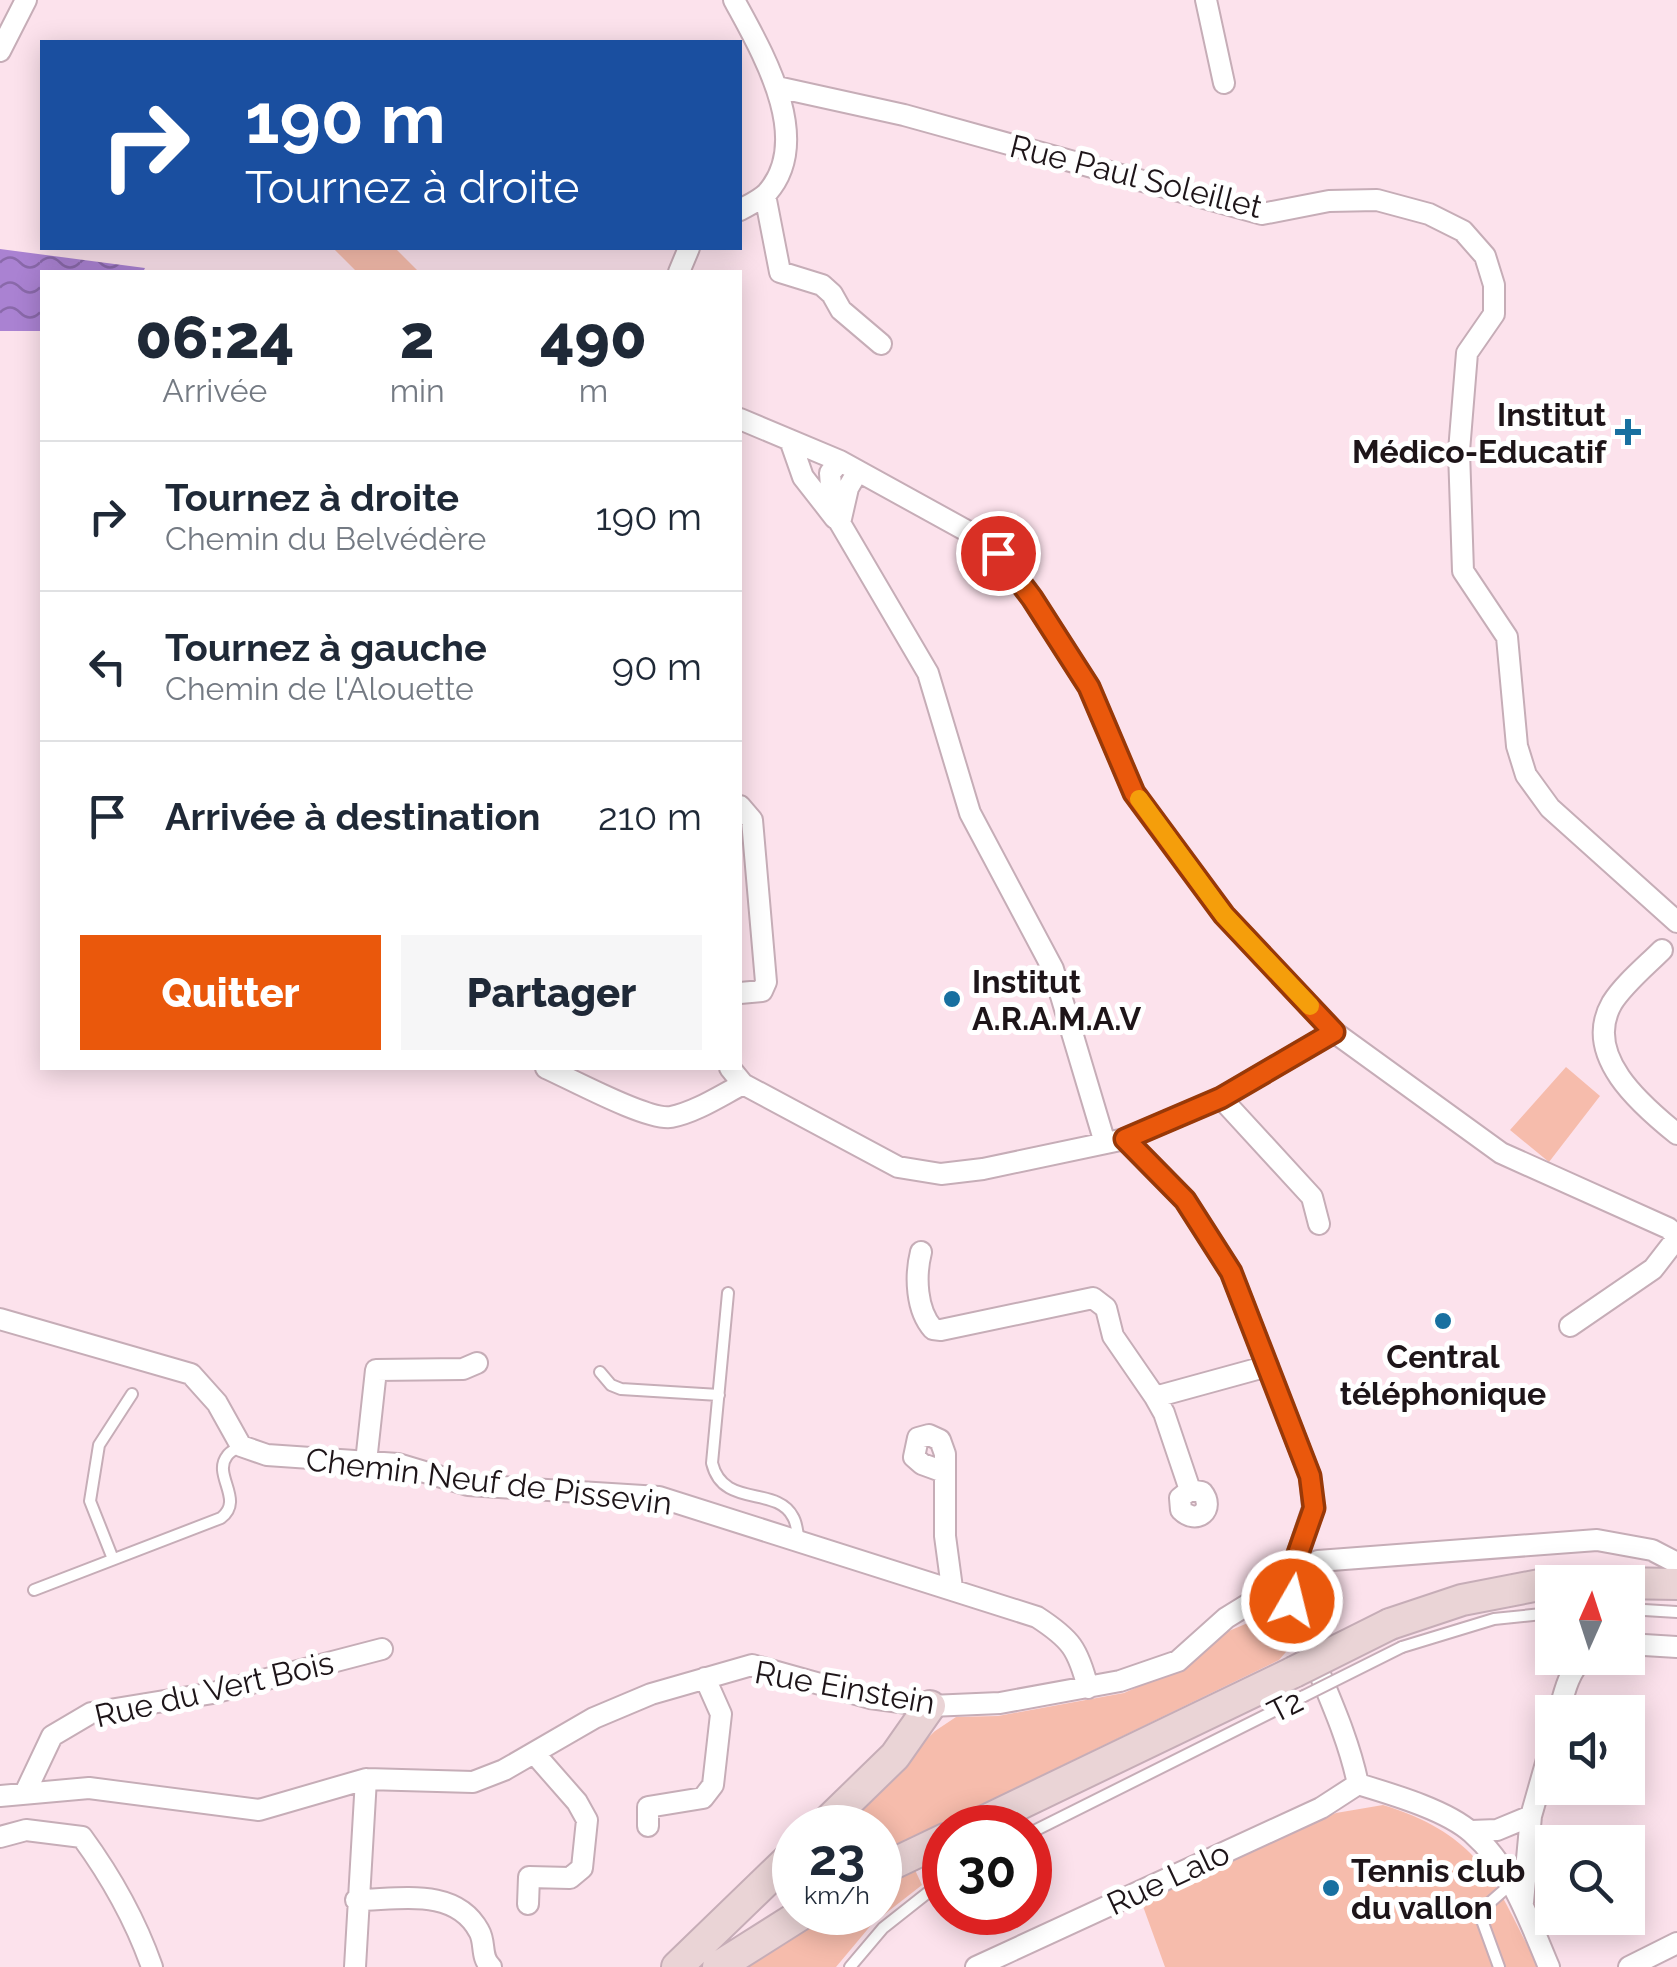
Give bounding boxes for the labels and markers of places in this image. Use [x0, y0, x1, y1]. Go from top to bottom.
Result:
place label: Institut Médico-Educatif [1352, 396, 1607, 470]
marker: Institut Médico-Educatif [1615, 419, 1641, 445]
pin [956, 511, 1041, 596]
place label: Institut A.R.A.M.A.V [972, 963, 1141, 1037]
marker: Institut A.R.A.M.A.V [941, 988, 963, 1010]
marker: Central téléphonique [1432, 1310, 1454, 1332]
place label: Central téléphonique [1340, 1338, 1546, 1412]
place label: Tennis club du vallon [1351, 1852, 1525, 1926]
marker: Tennis club du vallon [1320, 1877, 1342, 1899]

